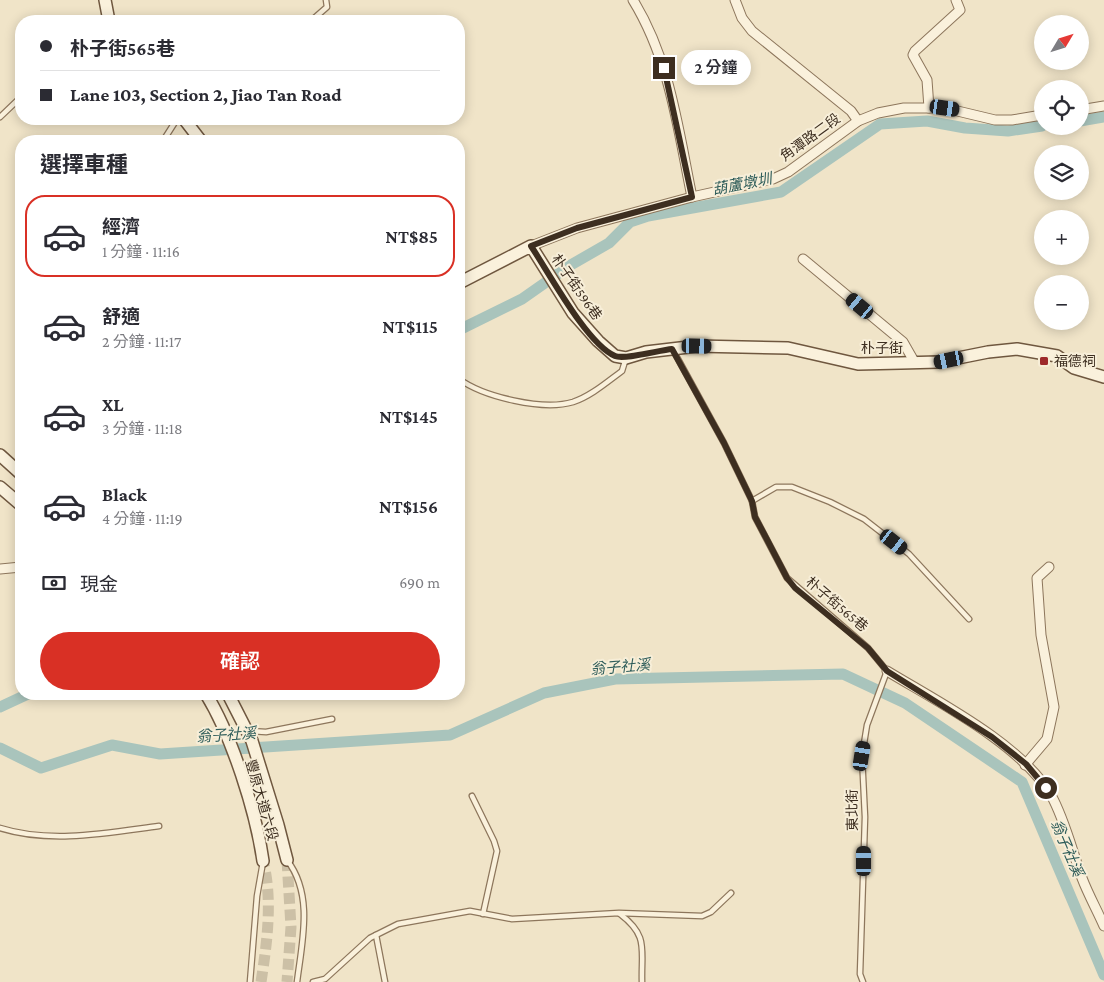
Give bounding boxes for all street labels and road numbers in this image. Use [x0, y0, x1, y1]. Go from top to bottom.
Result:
street label: 角潭路二段 [777, 110, 843, 164]
street label: 朴子街596巷 [548, 251, 606, 323]
street label: 朴子街 [861, 340, 903, 356]
street label: 朴子街565巷 [803, 573, 871, 635]
street label: 豐原大道六段 [243, 757, 281, 843]
street label: 東北街 [844, 789, 860, 831]

